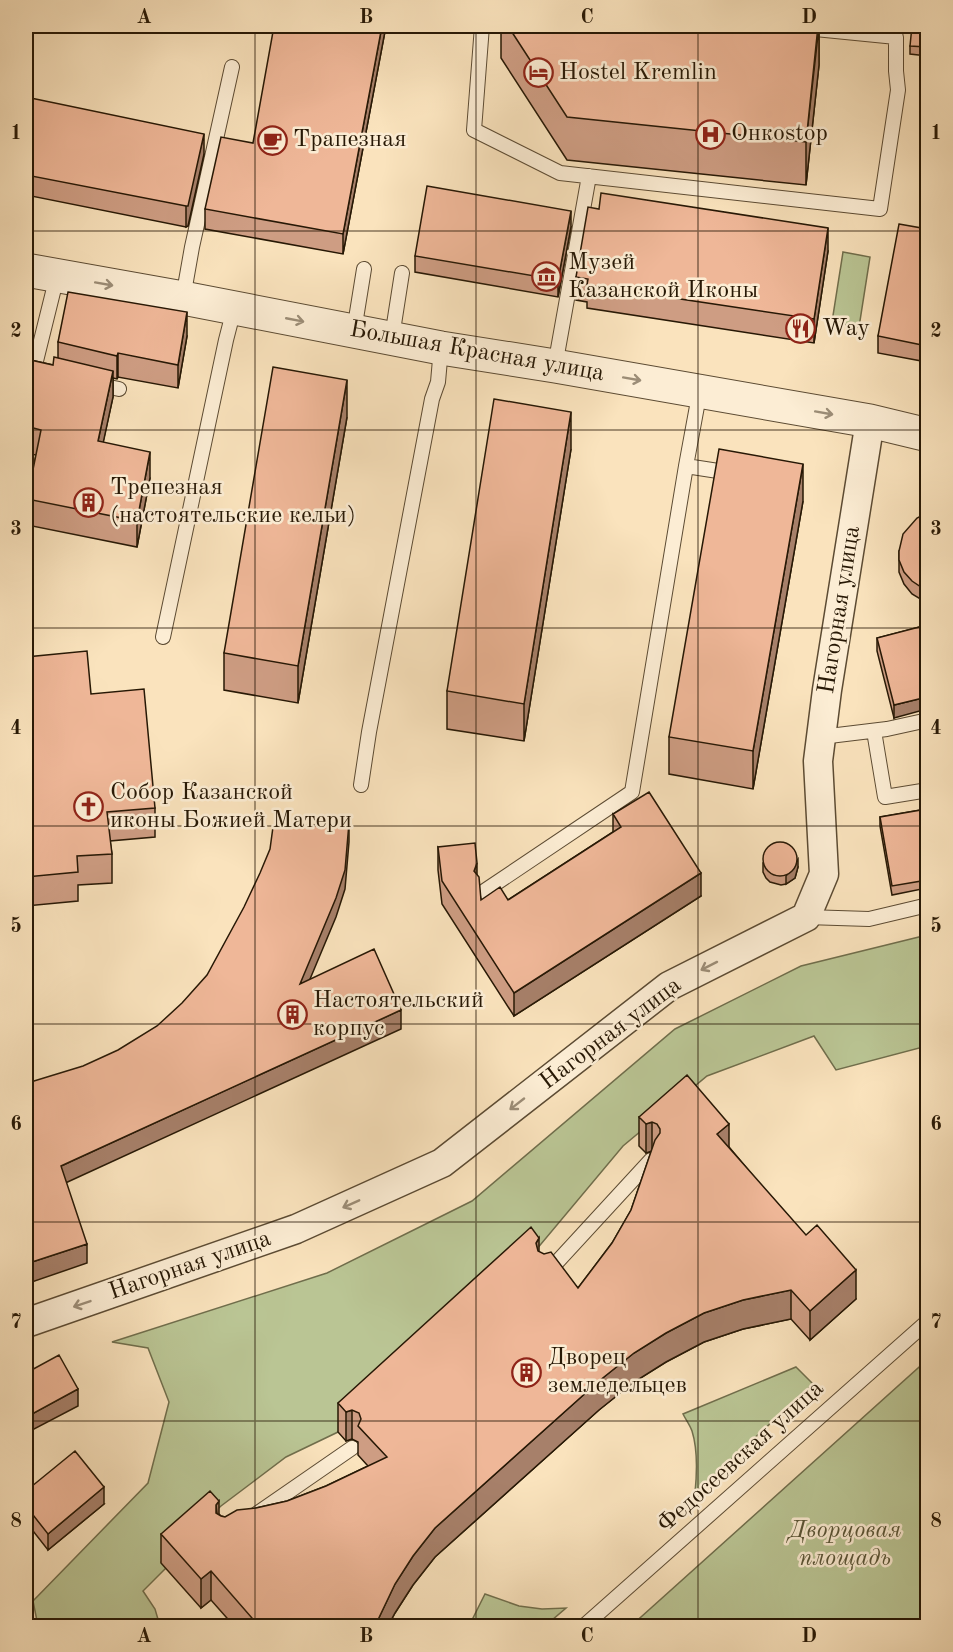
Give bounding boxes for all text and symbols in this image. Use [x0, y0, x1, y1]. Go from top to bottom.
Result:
text: A [136, 8, 152, 28]
text: B [359, 8, 373, 28]
text: C [580, 8, 594, 28]
text: D [801, 8, 817, 28]
hotel icon: Hostel Kremlin [522, 57, 554, 89]
place label: Hostel Kremlin [559, 61, 717, 85]
hospital icon: Онкоstop [694, 118, 726, 150]
place label: Онкоstop [731, 122, 828, 146]
text: 1 [10, 124, 22, 144]
cafe icon: Трапезная [256, 124, 288, 156]
text: 1 [930, 124, 942, 144]
place label: Трапезная [293, 128, 407, 152]
place label: Музей Казанской Иконы [568, 251, 758, 303]
museum icon: Музей Казанской Иконы [531, 261, 563, 293]
one-way arrow [93, 279, 113, 290]
restaurant icon: Way [785, 313, 817, 345]
one-way arrow [285, 315, 305, 326]
place label: Way [822, 317, 870, 341]
street label: Большая Красная улица [348, 318, 606, 386]
text: 2 [10, 322, 22, 342]
text: 2 [930, 322, 942, 342]
one-way arrow [622, 374, 642, 385]
one-way arrow [814, 408, 834, 419]
place label: Трепезная (настоятельские кельи) [110, 476, 356, 528]
building icon: Трепезная (настоятельские кельи) [73, 486, 105, 518]
text: 3 [10, 520, 22, 540]
text: 3 [930, 520, 942, 540]
street label: Нагорная улица [815, 524, 865, 696]
text: 4 [10, 719, 22, 739]
text: 4 [930, 719, 942, 739]
place label: Собор Казанской иконы Божией Матери [110, 781, 352, 833]
church icon: Собор Казанской иконы Божией Матери [73, 791, 105, 823]
text: 5 [10, 916, 22, 937]
text: 5 [930, 916, 942, 937]
one-way arrow [701, 960, 718, 972]
street label: Нагорная улица [536, 973, 686, 1095]
place label: Настоятельский корпус [313, 989, 484, 1041]
building icon: Настоятельский корпус [276, 999, 308, 1031]
one-way arrow [510, 1098, 526, 1111]
text: 6 [10, 1115, 22, 1135]
text: 6 [930, 1115, 942, 1135]
one-way arrow [343, 1198, 361, 1210]
street label: Нагорная улица [106, 1227, 274, 1305]
one-way arrow [73, 1299, 92, 1310]
text: 7 [10, 1313, 22, 1333]
text: 7 [930, 1313, 942, 1333]
place label: Дворец земледельцев [548, 1346, 687, 1398]
building icon: Дворец земледельцев [511, 1356, 543, 1388]
street label: Федосеевская улица [653, 1376, 829, 1537]
text: 8 [10, 1512, 22, 1532]
text: 8 [930, 1512, 942, 1532]
park label: Дворцовая площадь [786, 1519, 901, 1571]
text: A [136, 1627, 152, 1647]
text: B [359, 1627, 373, 1647]
text: C [580, 1627, 594, 1647]
text: D [801, 1627, 817, 1647]

